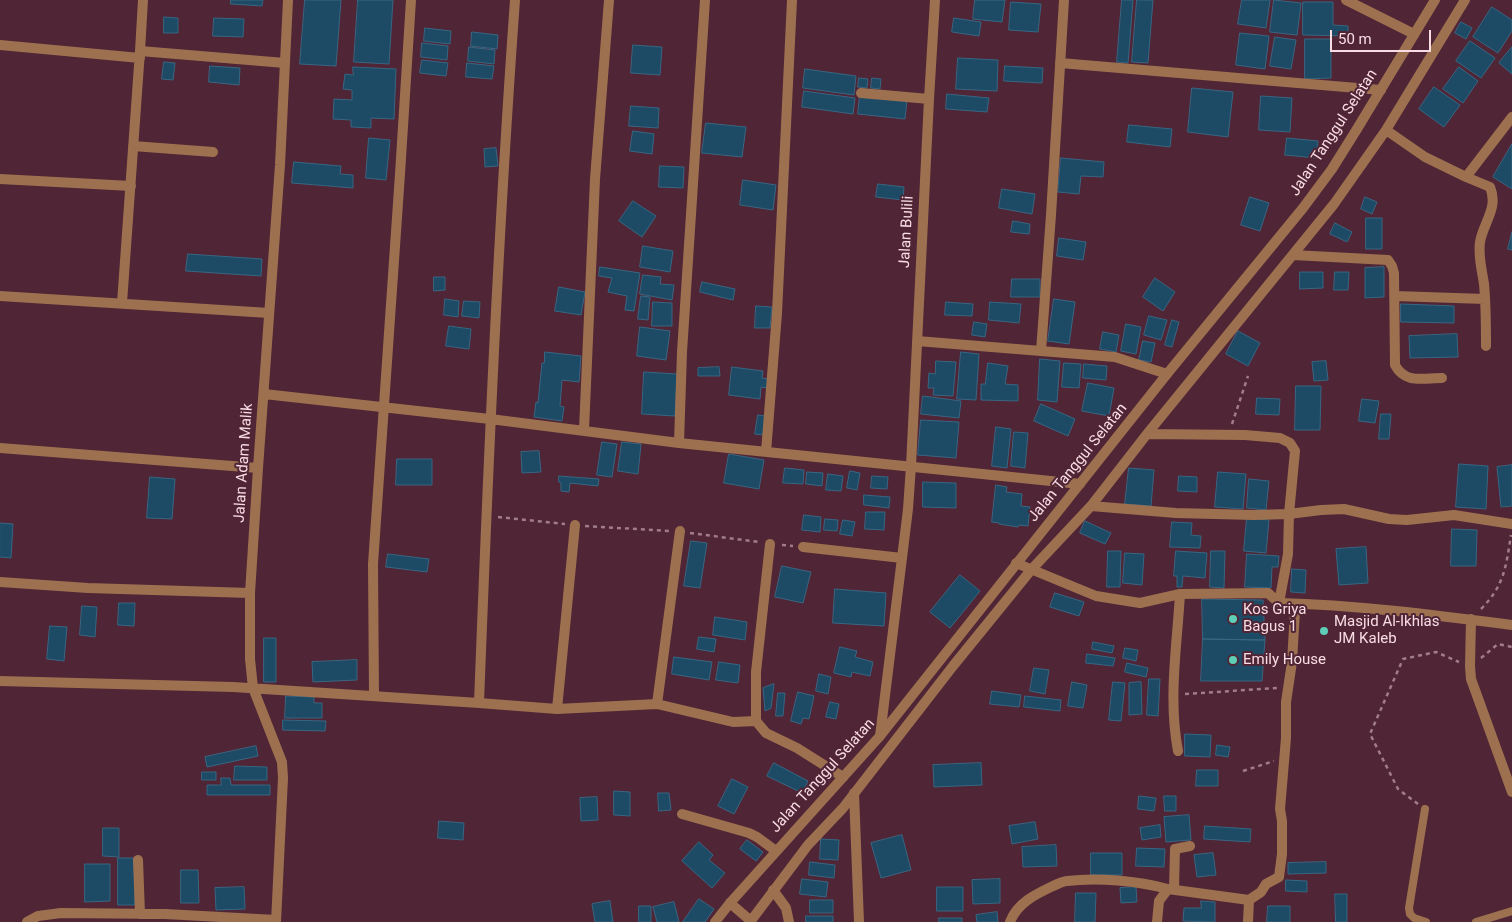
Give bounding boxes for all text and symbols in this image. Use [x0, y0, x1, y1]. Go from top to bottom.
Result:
scale bar [1332, 20, 1433, 52]
text: 50 m [1338, 30, 1372, 48]
street label: Jalan Tanggul Selatan [1286, 66, 1382, 200]
street label: Jalan Bulili [896, 195, 918, 269]
street label: Jalan Tanggul Selatan [1025, 400, 1131, 526]
street label: Jalan Adam Malik [231, 403, 257, 523]
place label: Kos Griya Bagus 1 [1243, 601, 1306, 636]
marker: Kos Griya Bagus 1 [1227, 613, 1239, 625]
place label: Masjid Al-Ikhlas JM Kaleb [1334, 613, 1439, 648]
marker: Masjid Al-Ikhlas JM Kaleb [1318, 625, 1330, 637]
place label: Emily House [1243, 651, 1326, 669]
marker: Emily House [1227, 654, 1239, 666]
street label: Jalan Tanggul Selatan [767, 715, 879, 837]

